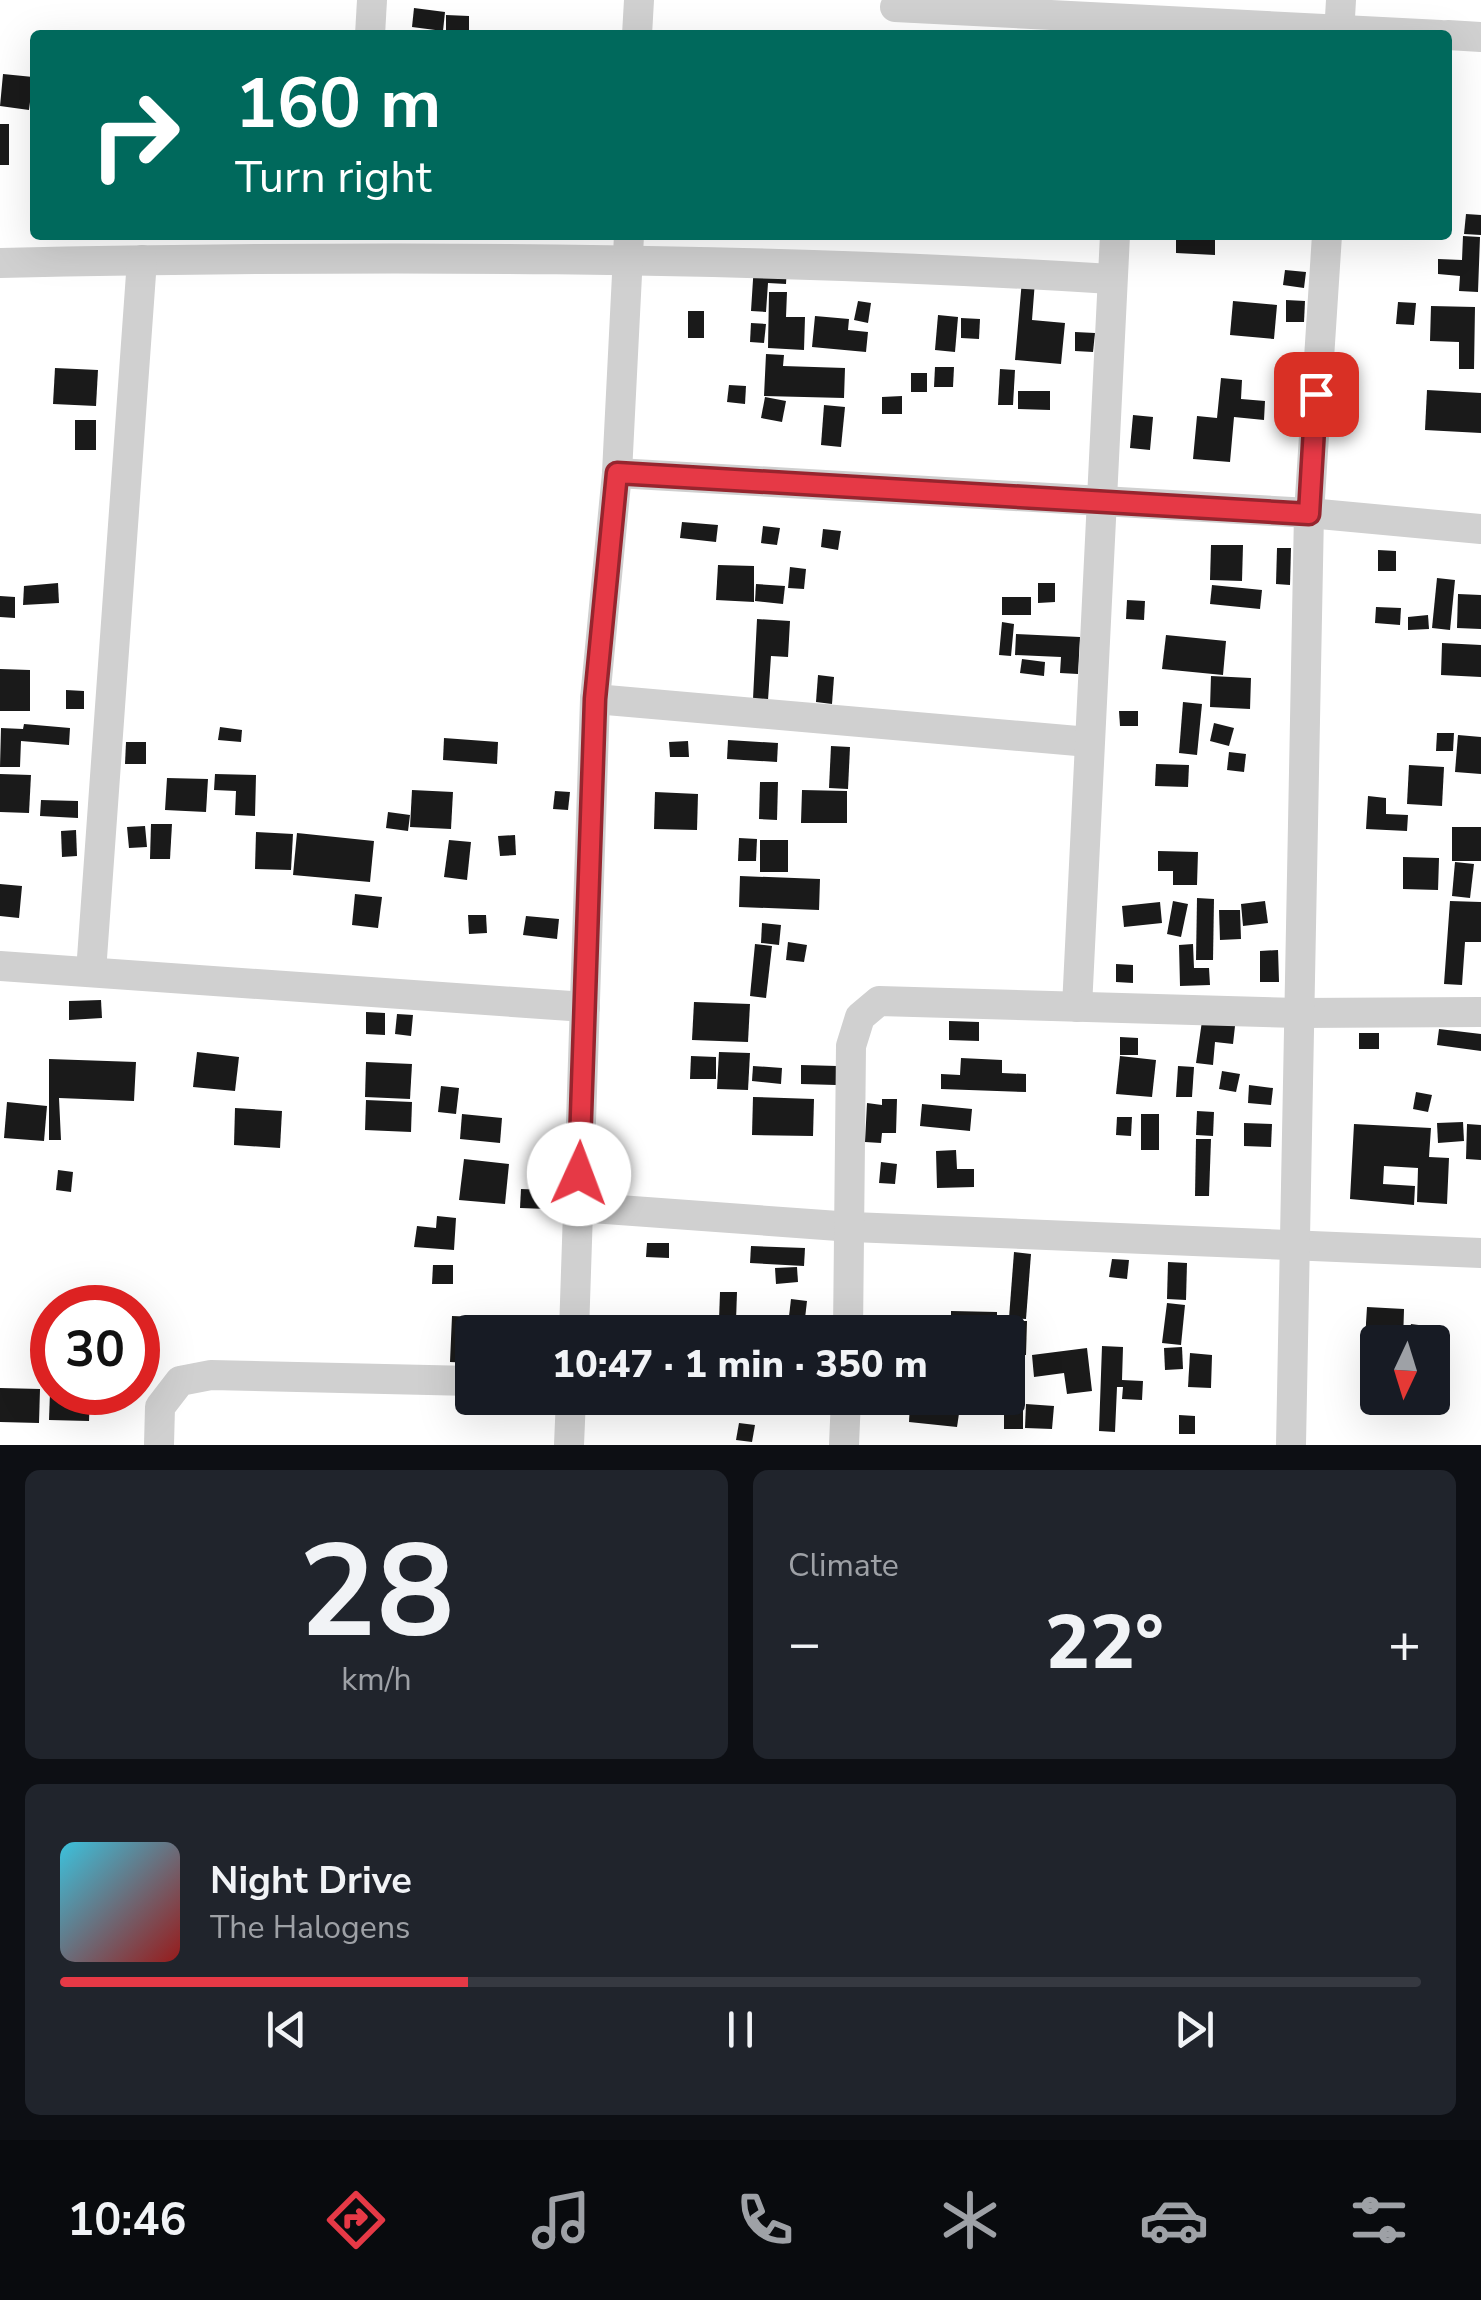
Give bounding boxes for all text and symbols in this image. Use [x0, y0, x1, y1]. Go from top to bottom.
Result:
text: 160 m [235, 56, 441, 152]
icon: right [70, 70, 200, 200]
text: Turn right [235, 147, 432, 208]
pin [1274, 352, 1359, 437]
icon: arrive [1289, 367, 1344, 422]
position arrow [527, 1122, 631, 1226]
speed limit sign: 30 [30, 1285, 160, 1415]
north arrow [1360, 1325, 1450, 1415]
map controls [1360, 1325, 1450, 1415]
text: 10:47 · 1 min · 350 m [552, 1339, 928, 1390]
text: 28 [298, 1504, 455, 1681]
text: Climate [788, 1544, 899, 1587]
text: 22° [1045, 1592, 1164, 1694]
text: − [788, 1606, 821, 1681]
text: + [1388, 1606, 1421, 1681]
text: km/h [341, 1658, 412, 1701]
text: Night Drive [210, 1855, 412, 1906]
text: The Halogens [210, 1906, 410, 1949]
icon: previous [259, 2002, 314, 2057]
icon: pause [713, 2002, 768, 2057]
icon: next [1167, 2002, 1222, 2057]
icon: directions [321, 2185, 391, 2255]
icon: music [526, 2185, 596, 2255]
icon: phone [730, 2185, 800, 2255]
icon: climate [935, 2185, 1005, 2255]
icon: car [1139, 2185, 1209, 2255]
icon: filters [1344, 2185, 1414, 2255]
text: 10:46 [67, 2190, 186, 2251]

